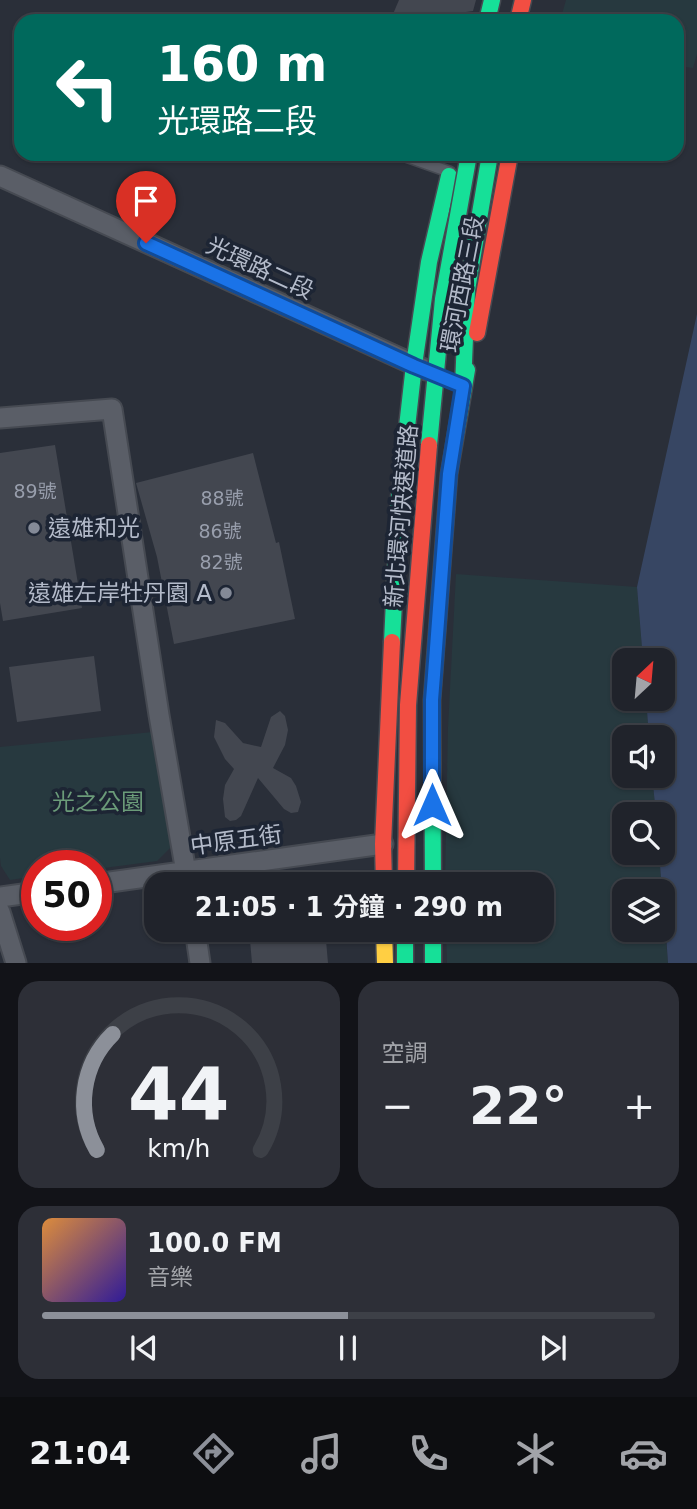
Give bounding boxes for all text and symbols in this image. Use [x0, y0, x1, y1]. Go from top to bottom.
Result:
text: 160 m [157, 36, 327, 93]
icon: left [42, 42, 133, 133]
text: 光環路二段 [157, 102, 317, 140]
pin [116, 171, 176, 243]
icon: arrive [127, 182, 165, 220]
street label: 環河西路三段 [436, 214, 488, 354]
street label: 光環路二段 [202, 232, 318, 304]
street label: 新北環河快速道路 [380, 423, 422, 609]
house number: 89號 [13, 480, 57, 502]
house number: 88號 [200, 487, 244, 509]
place label: 遠雄和光 [48, 515, 140, 541]
marker: 遠雄和光 [26, 520, 42, 536]
house number: 86號 [198, 520, 242, 542]
house number: 82號 [199, 551, 243, 573]
place label: 遠雄左岸牡丹園 A [28, 580, 212, 606]
marker: 遠雄左岸牡丹園 A [218, 585, 234, 601]
north arrow [612, 648, 676, 710]
map controls [612, 648, 675, 942]
button: sound [612, 725, 675, 788]
position arrow [395, 768, 469, 842]
park label: 光之公園 [52, 789, 144, 815]
button: search [612, 802, 675, 865]
street label: 中原五街 [189, 821, 283, 859]
speed limit sign: 50 [21, 850, 112, 941]
button: layers [612, 879, 675, 942]
text: 21:05 · 1 分鐘 · 290 m [195, 892, 503, 922]
text: 空調 [382, 1040, 428, 1066]
text: 44 [128, 1053, 229, 1138]
text: 22° [469, 1076, 567, 1136]
text: − [382, 1084, 413, 1128]
text: + [623, 1084, 655, 1128]
text: km/h [147, 1134, 210, 1163]
text: 100.0 FM [147, 1228, 282, 1258]
text: 音樂 [147, 1264, 193, 1290]
icon: previous [125, 1329, 163, 1367]
icon: pause [329, 1329, 367, 1367]
icon: next [534, 1329, 572, 1367]
icon: directions [189, 1429, 238, 1478]
icon: music [297, 1429, 346, 1478]
icon: phone [404, 1429, 453, 1478]
icon: climate [511, 1429, 560, 1478]
icon: car [619, 1429, 668, 1478]
text: 21:04 [29, 1434, 131, 1472]

